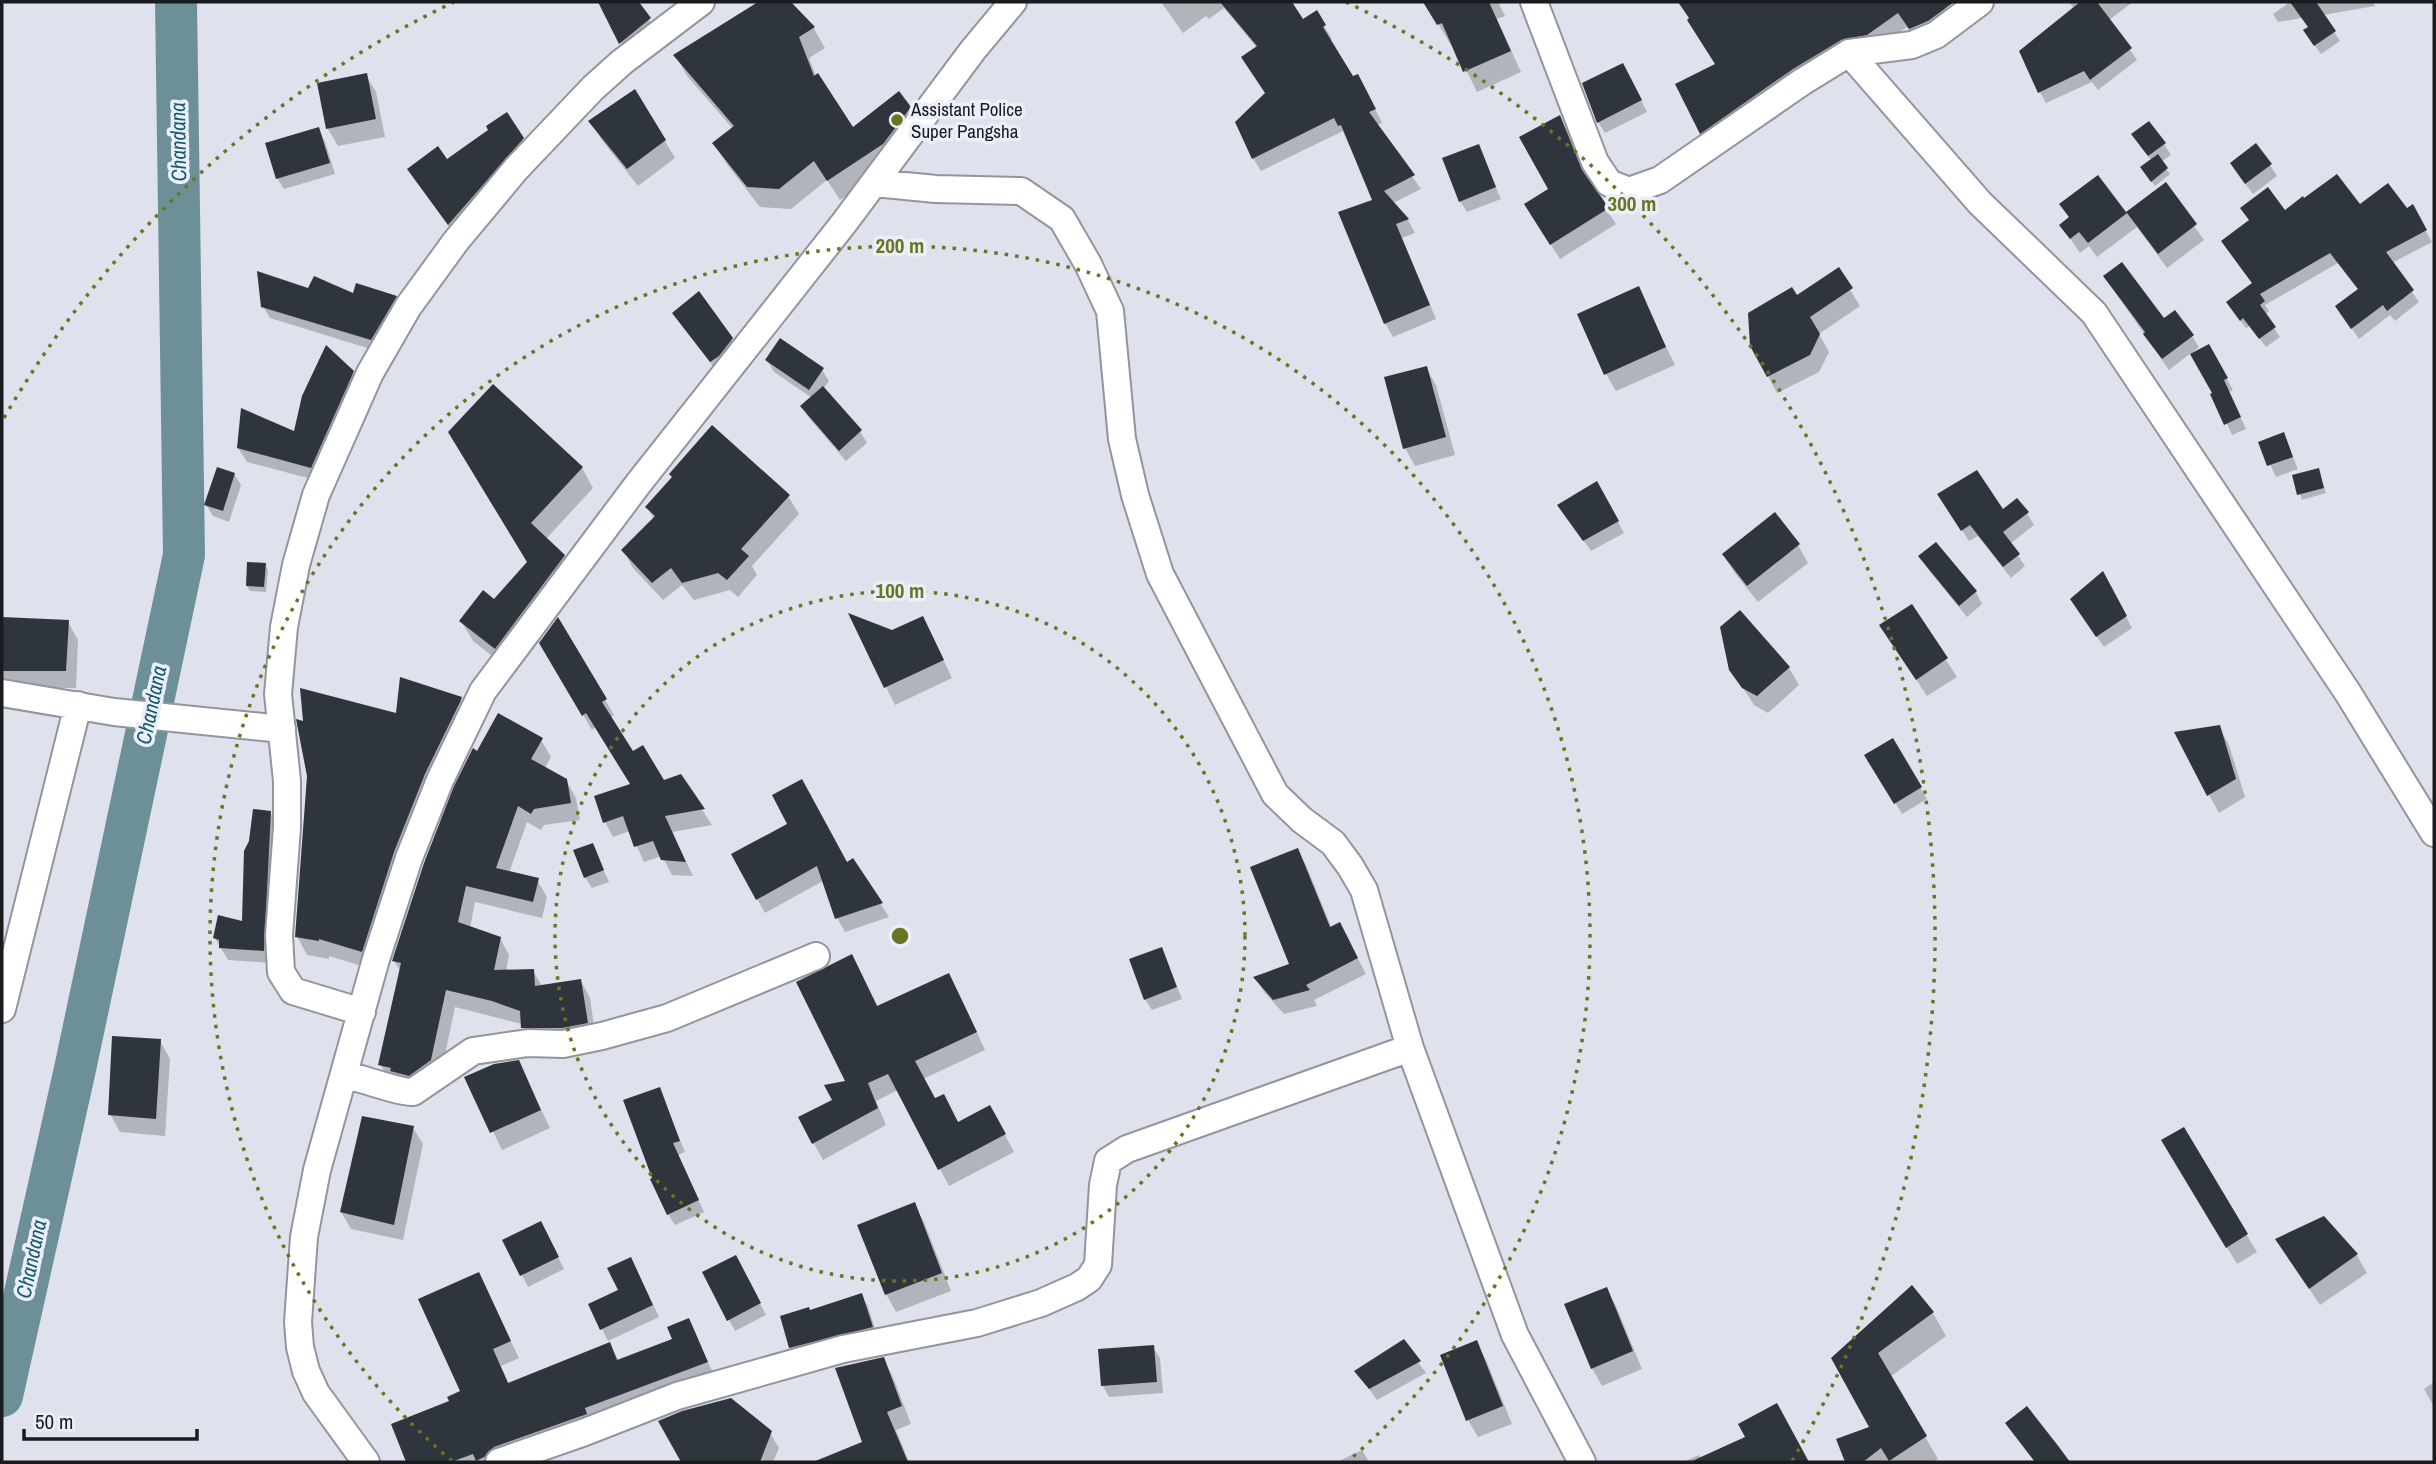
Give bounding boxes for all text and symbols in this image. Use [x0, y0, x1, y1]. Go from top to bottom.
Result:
place label: Assistant Police Super Pangsha [910, 96, 1023, 144]
water label: Chandana [163, 102, 193, 182]
marker: Assistant Police Super Pangsha [889, 112, 905, 128]
text: 300 m [1608, 189, 1656, 218]
text: 200 m [876, 231, 924, 260]
text: 100 m [876, 576, 924, 605]
water label: Chandana [129, 663, 173, 747]
centre of rings [888, 924, 912, 948]
water label: Chandana [9, 1217, 53, 1301]
scale bar [24, 1398, 198, 1442]
text: 50 m [35, 1407, 73, 1436]

